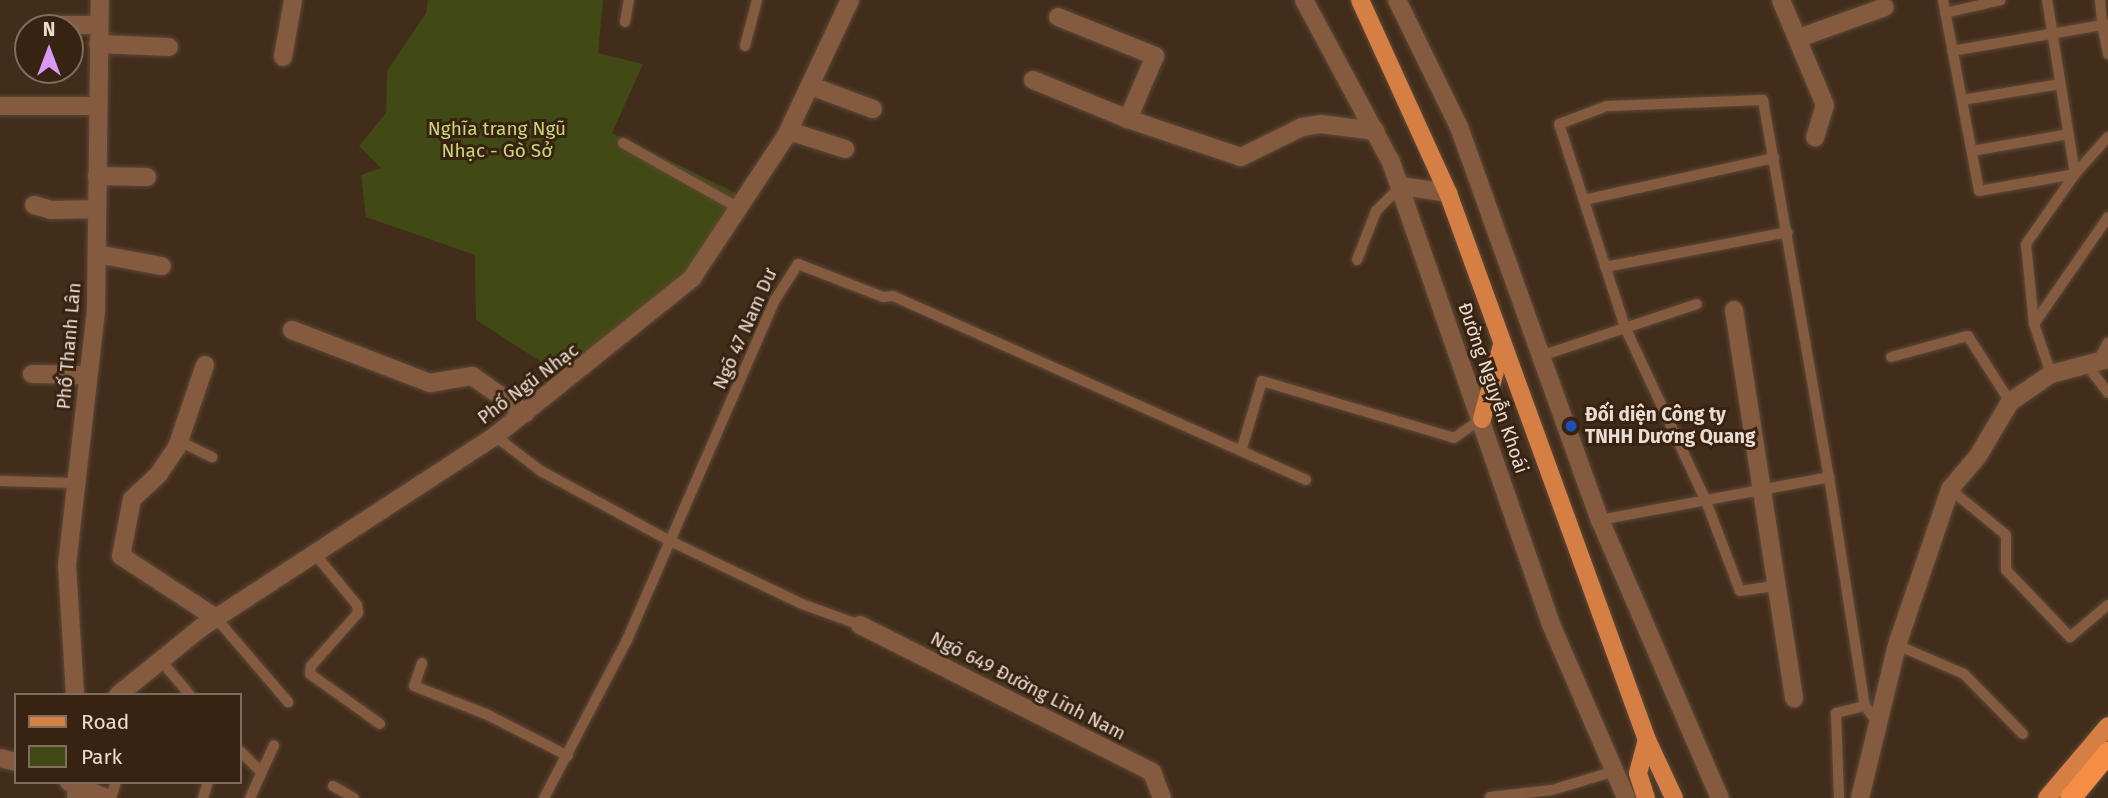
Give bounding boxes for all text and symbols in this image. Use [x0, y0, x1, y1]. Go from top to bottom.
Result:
north arrow [14, 14, 84, 84]
text: N [43, 18, 55, 41]
park label: Nghĩa trang Ngũ Nhạc - Gò Sở [428, 118, 566, 162]
street label: Ngõ 47 Nam Dư [708, 265, 782, 393]
street label: Phố Thanh Lân [52, 282, 86, 410]
street label: Đường Nguyễn Khoái [1453, 300, 1533, 476]
street label: Phố Ngũ Nhạc [473, 339, 583, 429]
place label: Đối diện Công ty TNHH Dương Quang [1585, 404, 1756, 448]
marker: Đối diện Công ty TNHH Dương Quang [1563, 418, 1579, 434]
street label: Ngõ 649 Đường Lĩnh Nam [927, 627, 1129, 745]
legend [14, 693, 242, 784]
text: Road [81, 709, 129, 735]
text: Park [81, 744, 122, 770]

